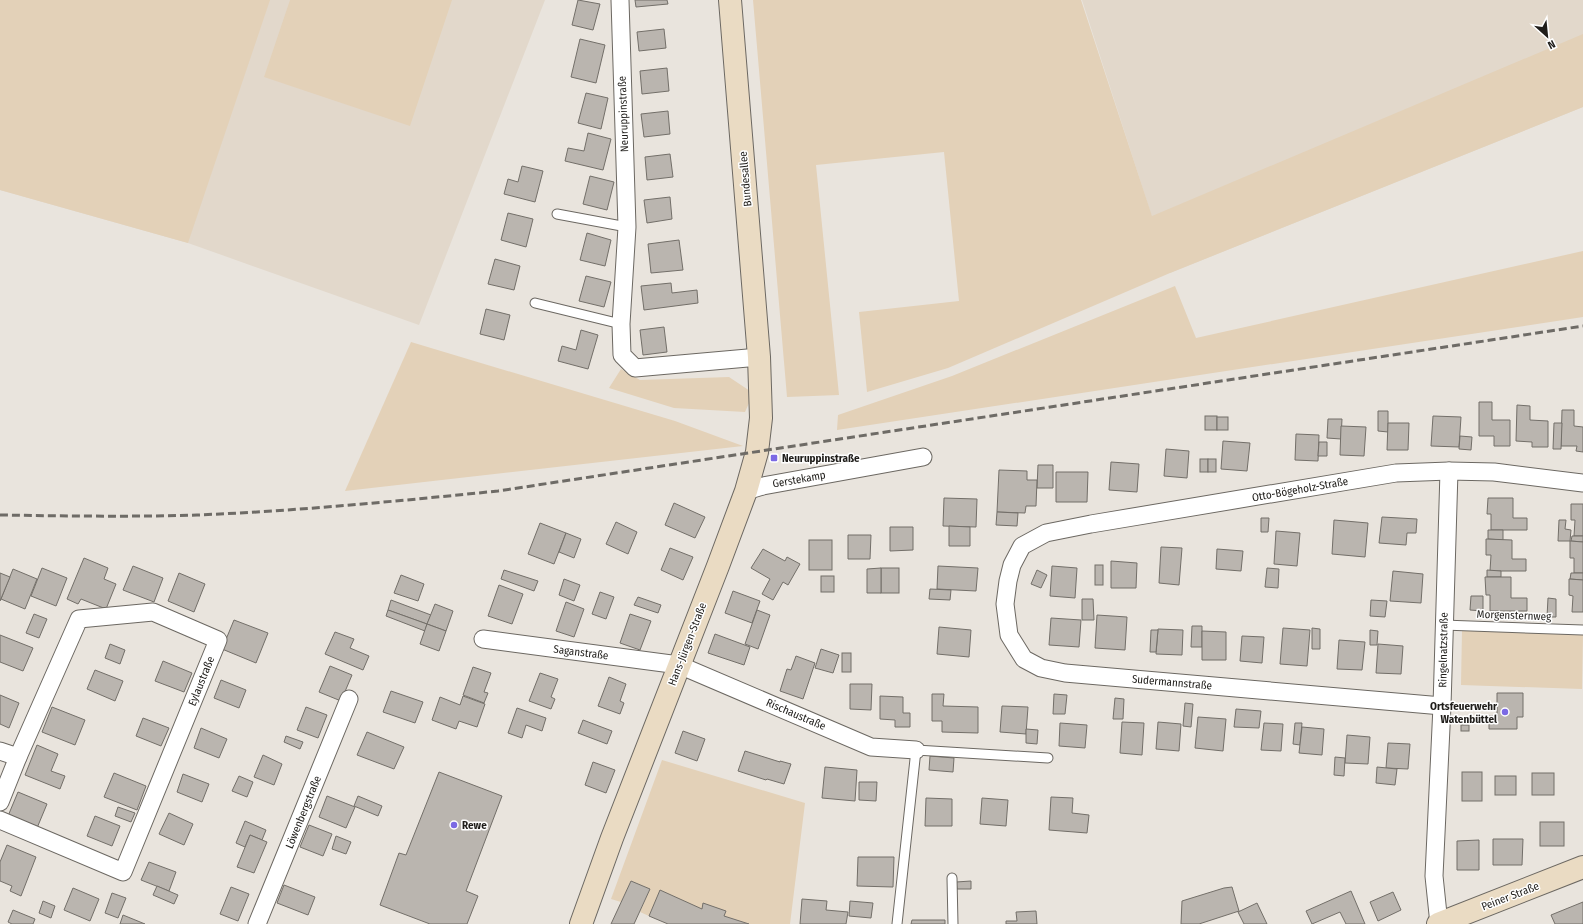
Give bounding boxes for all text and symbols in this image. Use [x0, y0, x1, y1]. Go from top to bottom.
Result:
north arrow [1527, 16, 1567, 56]
text: N [1545, 37, 1557, 52]
street label: Neuruppinstraße [616, 76, 631, 152]
street label: Bundesallee [737, 151, 754, 207]
place label: Neuruppinstraße [782, 452, 860, 465]
marker: Neuruppinstraße [769, 453, 779, 463]
street label: Gerstekamp [772, 468, 827, 491]
street label: Otto-Bögeholz-Straße [1251, 475, 1349, 504]
street label: Hans-Jürgen-Straße [666, 601, 709, 688]
street label: Morgensternweg [1477, 608, 1552, 623]
street label: Ringelnatzstraße [1436, 612, 1451, 688]
street label: Saganstraße [553, 643, 609, 662]
street label: Eylaustraße [186, 654, 217, 708]
street label: Sudermannstraße [1131, 673, 1213, 692]
street label: Rischaustraße [764, 696, 828, 733]
place label: Ortsfeuerwehr Watenbüttel [1430, 700, 1498, 726]
marker: Ortsfeuerwehr Watenbüttel [1500, 707, 1510, 717]
street label: Löwenbergstraße [283, 774, 324, 851]
place label: Rewe [462, 819, 487, 832]
marker: Rewe [449, 820, 459, 830]
street label: Peiner Straße [1480, 880, 1541, 913]

